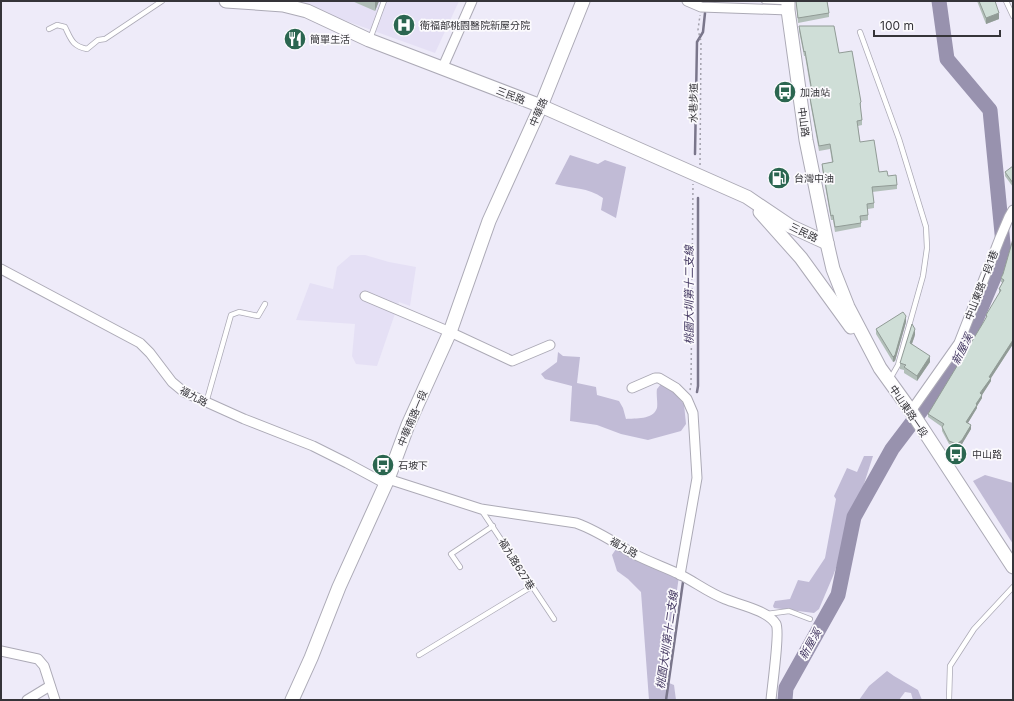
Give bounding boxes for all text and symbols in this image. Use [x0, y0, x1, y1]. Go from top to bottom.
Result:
hospital icon: 衛福部桃園醫院新屋分院 [391, 12, 417, 38]
scale bar [874, 12, 1000, 38]
text: 100 m [880, 18, 914, 33]
place label: 衛福部桃園醫院新屋分院 [420, 19, 530, 31]
restaurant icon: 簡單生活 [282, 26, 308, 52]
place label: 簡單生活 [310, 33, 350, 45]
bus stop icon: 加油站 [772, 79, 798, 105]
street label: 水巷步道 [687, 83, 699, 123]
street label: 三民路 [495, 84, 527, 106]
place label: 加油站 [800, 86, 830, 98]
street label: 中華路 [527, 96, 549, 128]
street label: 中山路 [796, 106, 812, 138]
fuel station icon: 台灣中油 [766, 165, 792, 191]
place label: 台灣中油 [794, 172, 834, 184]
street label: 三民路 [788, 220, 820, 244]
water label: 桃園大圳第十二支線 [682, 244, 696, 345]
street label: 中山東路一段1巷 [962, 248, 1000, 322]
water label: 新屋溪 [948, 329, 976, 367]
street label: 中山東路一段 [887, 383, 931, 439]
street label: 福九路 [178, 384, 210, 408]
street label: 中華南路一段 [395, 388, 429, 448]
bus stop icon: 中山路 [943, 441, 969, 467]
place label: 中山路 [972, 448, 1002, 460]
bus stop icon: 石坡下 [370, 452, 396, 478]
place label: 石坡下 [398, 459, 428, 471]
street label: 福九路 [608, 534, 640, 560]
street label: 福九路627巷 [497, 536, 537, 592]
water label: 桃園大圳第十二支線 [653, 588, 681, 690]
water label: 新屋溪 [796, 624, 825, 662]

